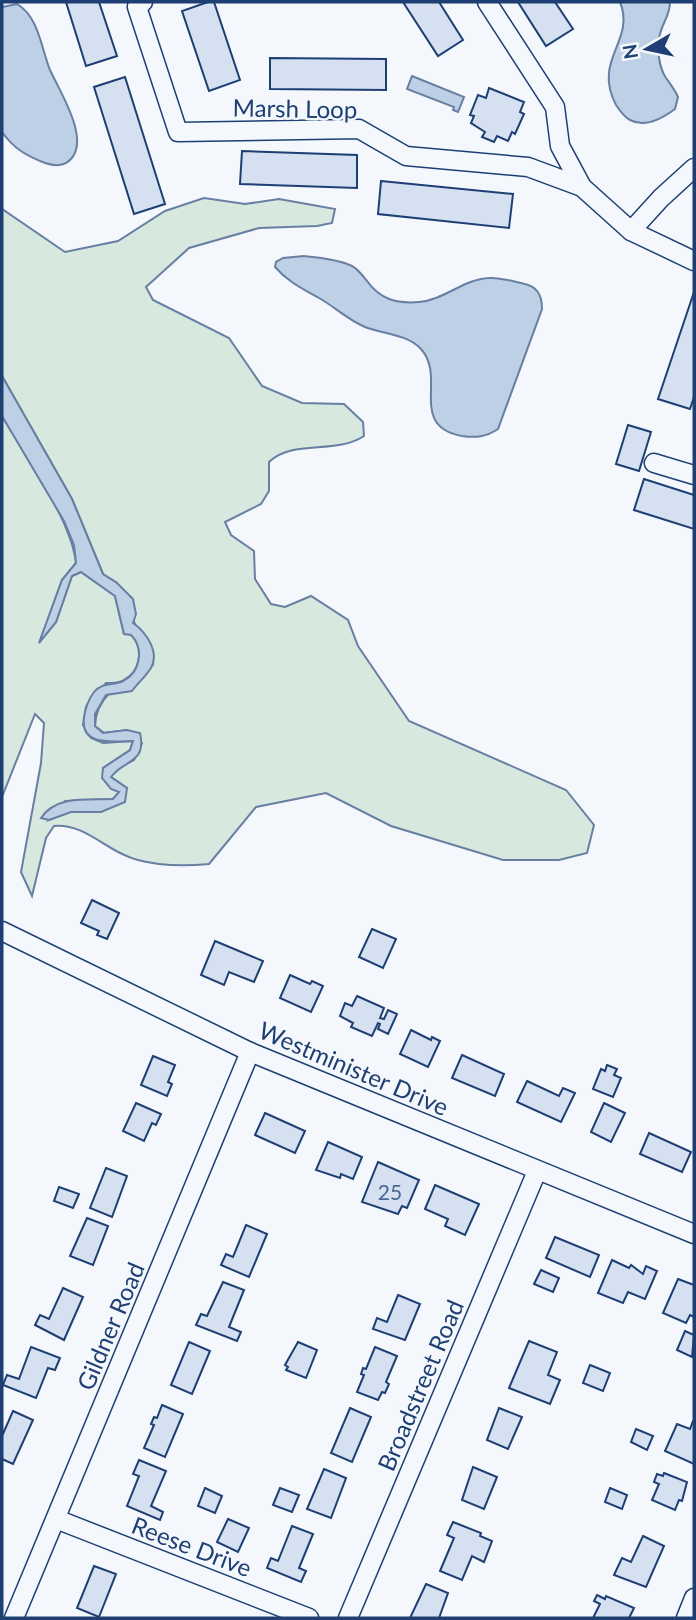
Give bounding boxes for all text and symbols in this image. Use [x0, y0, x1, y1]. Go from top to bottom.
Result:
north arrow [612, 14, 682, 84]
text: N [617, 43, 642, 61]
street label: Marsh Loop [232, 92, 358, 124]
street label: Westminister Drive [255, 1015, 453, 1121]
house number: 25 [378, 1179, 402, 1204]
street label: Gildner Road [70, 1258, 150, 1394]
street label: Broadstreet Road [371, 1295, 469, 1475]
street label: Reese Drive [128, 1510, 256, 1582]

